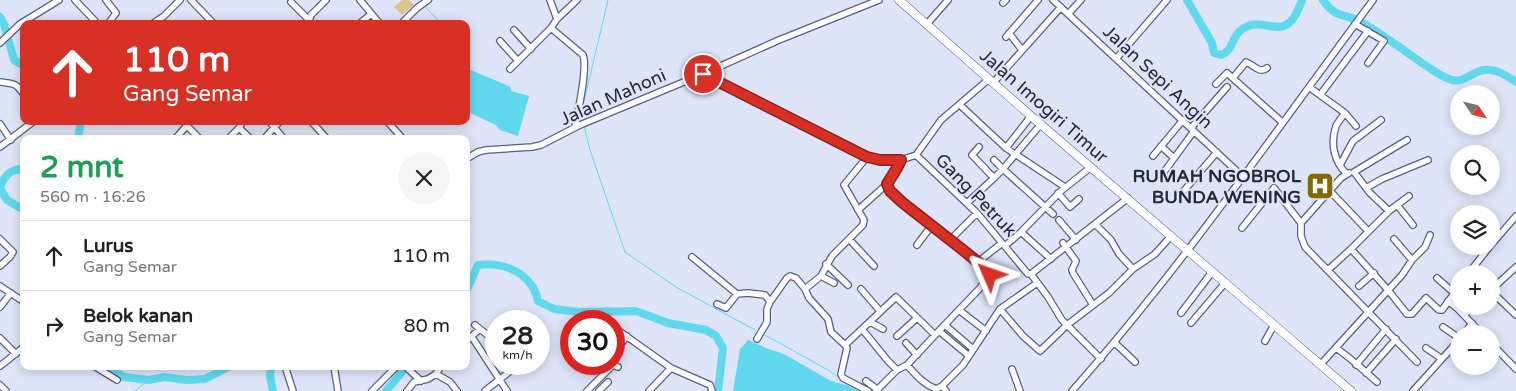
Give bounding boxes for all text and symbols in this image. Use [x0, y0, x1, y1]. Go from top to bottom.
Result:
street label: Jalan Sepi Angin [1099, 21, 1217, 133]
text: 110 m [123, 39, 230, 81]
icon: ahead [40, 40, 105, 105]
street label: Jalan Imogiri Timur [975, 44, 1113, 168]
pin [682, 53, 724, 95]
icon: arrive [689, 60, 717, 88]
street label: Jalan Mahoni [557, 64, 669, 130]
text: Gang Semar [123, 81, 252, 107]
north arrow [1450, 85, 1500, 135]
map controls [1450, 85, 1500, 375]
button: search [1450, 145, 1500, 195]
text: 2 mnt [40, 149, 124, 186]
street label: Gang Petruk [931, 149, 1021, 241]
button: close [398, 152, 450, 204]
place label: RUMAH NGOBROL BUNDA WENING [1132, 165, 1302, 208]
hospital icon: RUMAH NGOBROL BUNDA WENING [1305, 171, 1335, 201]
text: 560 m · 16:26 [40, 187, 146, 207]
button: layers [1450, 205, 1500, 255]
text: Lurus [83, 235, 133, 257]
icon: ahead [40, 242, 68, 270]
text: 110 m [392, 245, 450, 267]
position arrow [963, 248, 1015, 300]
text: Gang Semar [83, 257, 177, 277]
button: + [1450, 265, 1500, 315]
text: Belok kanan [83, 305, 193, 327]
speed limit sign: 30 [560, 310, 625, 375]
icon: right [40, 312, 68, 340]
text: 80 m [404, 315, 450, 337]
text: 28 [502, 321, 533, 351]
button: − [1450, 325, 1500, 375]
text: Gang Semar [83, 327, 177, 347]
text: km/h [502, 348, 533, 362]

